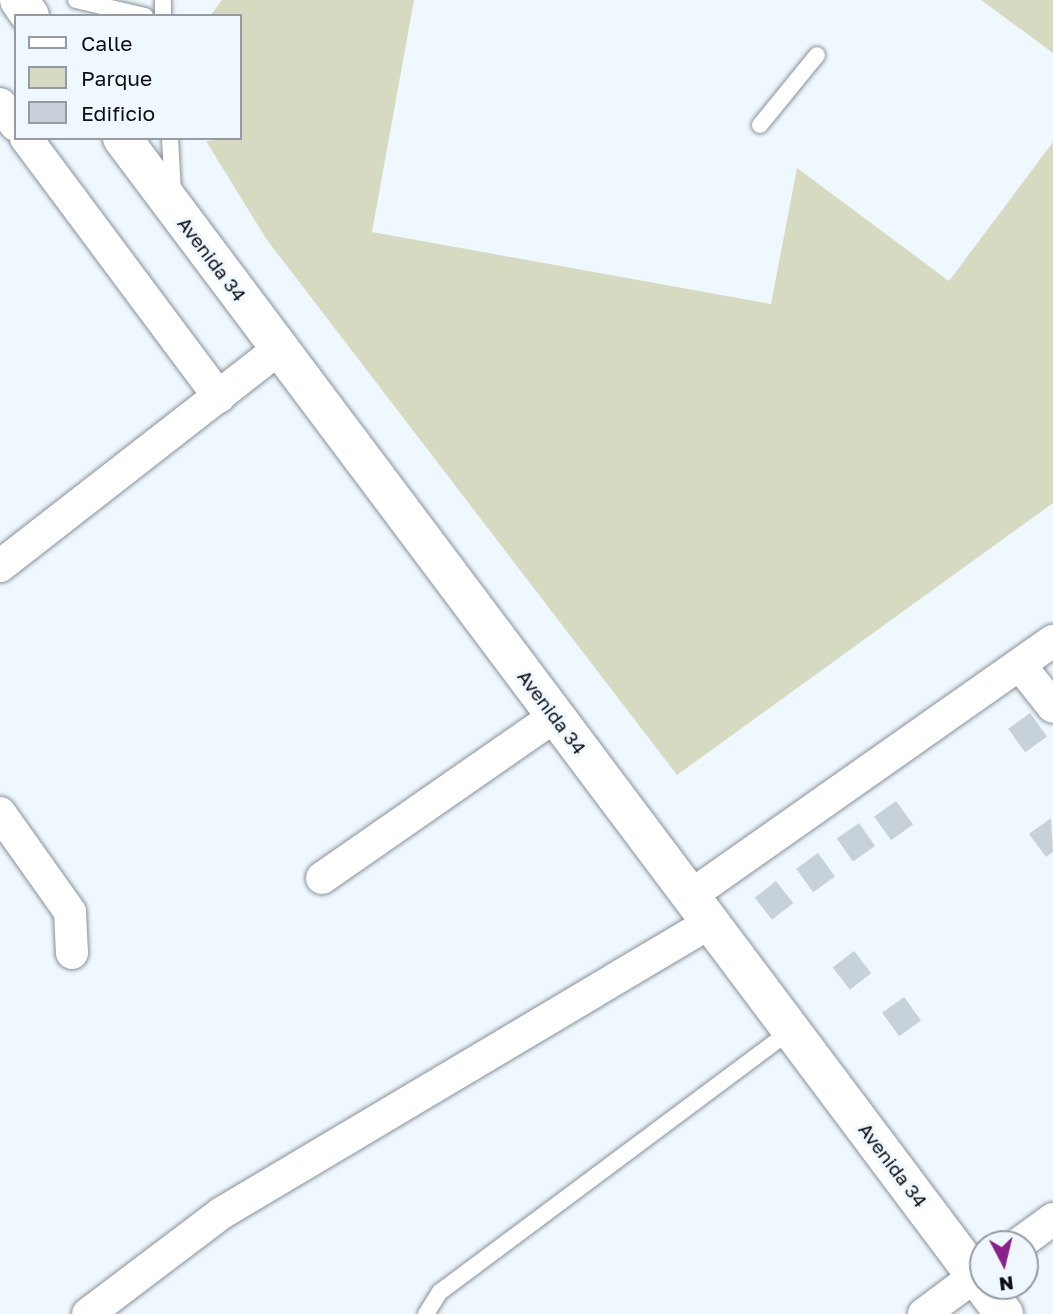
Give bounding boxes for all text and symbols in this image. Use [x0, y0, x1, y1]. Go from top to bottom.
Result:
legend [14, 14, 242, 140]
text: Calle [81, 30, 133, 56]
text: Parque [81, 65, 152, 91]
text: Edificio [81, 100, 155, 126]
street label: Avenida 34 [173, 212, 251, 306]
street label: Avenida 34 [513, 665, 591, 759]
street label: Avenida 34 [854, 1118, 932, 1212]
north arrow [969, 1230, 1039, 1300]
text: N [998, 1272, 1015, 1297]

